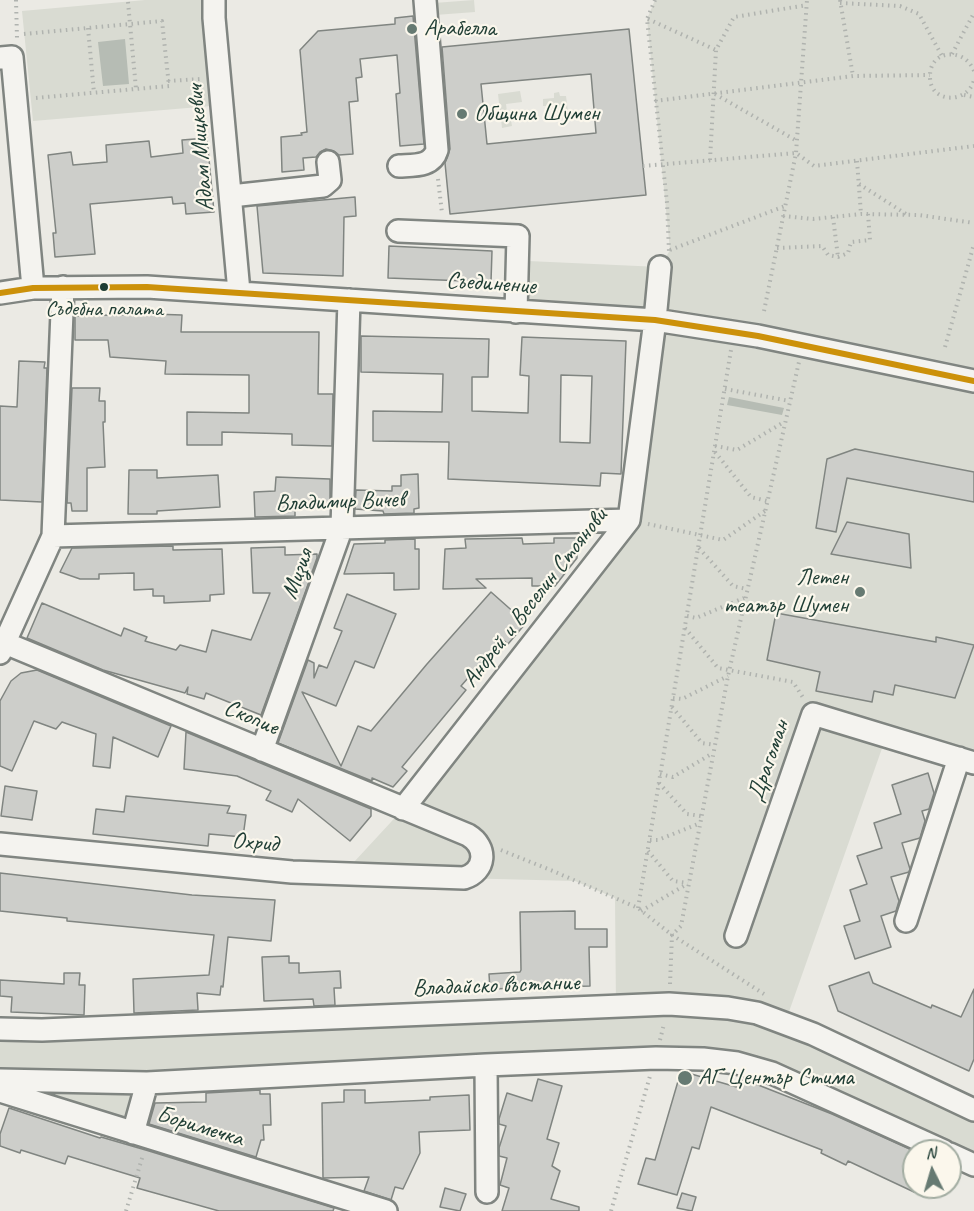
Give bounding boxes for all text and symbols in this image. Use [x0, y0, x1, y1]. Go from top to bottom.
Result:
place label: Арабелла [424, 15, 496, 43]
marker: Арабелла [405, 22, 419, 36]
street label: Адам Мицкевич [181, 83, 221, 213]
place label: Община Шумен [474, 100, 599, 128]
marker: Община Шумен [455, 107, 469, 121]
street label: Съединение [445, 267, 537, 301]
marker: Съдебна палата [98, 281, 110, 293]
place label: Съдебна палата [45, 296, 163, 322]
street label: Владимир Вичев [275, 485, 405, 519]
street label: Андрей и Веселин Стоянови [456, 503, 614, 693]
street label: Мизия [276, 545, 320, 603]
place label: Летен театър Шумен [724, 564, 848, 620]
marker: Летен театър Шумен [853, 585, 867, 599]
street label: Скопие [219, 694, 283, 742]
street label: Драгоман [742, 716, 796, 806]
street label: Охрид [231, 827, 279, 859]
street label: Владайско въстание [412, 969, 580, 1003]
place label: АГ Център Стима [698, 1064, 854, 1092]
marker: АГ Център Стима [676, 1069, 694, 1087]
street label: Боримечка [153, 1100, 247, 1154]
north arrow [902, 1139, 962, 1199]
text: N [925, 1143, 936, 1163]

